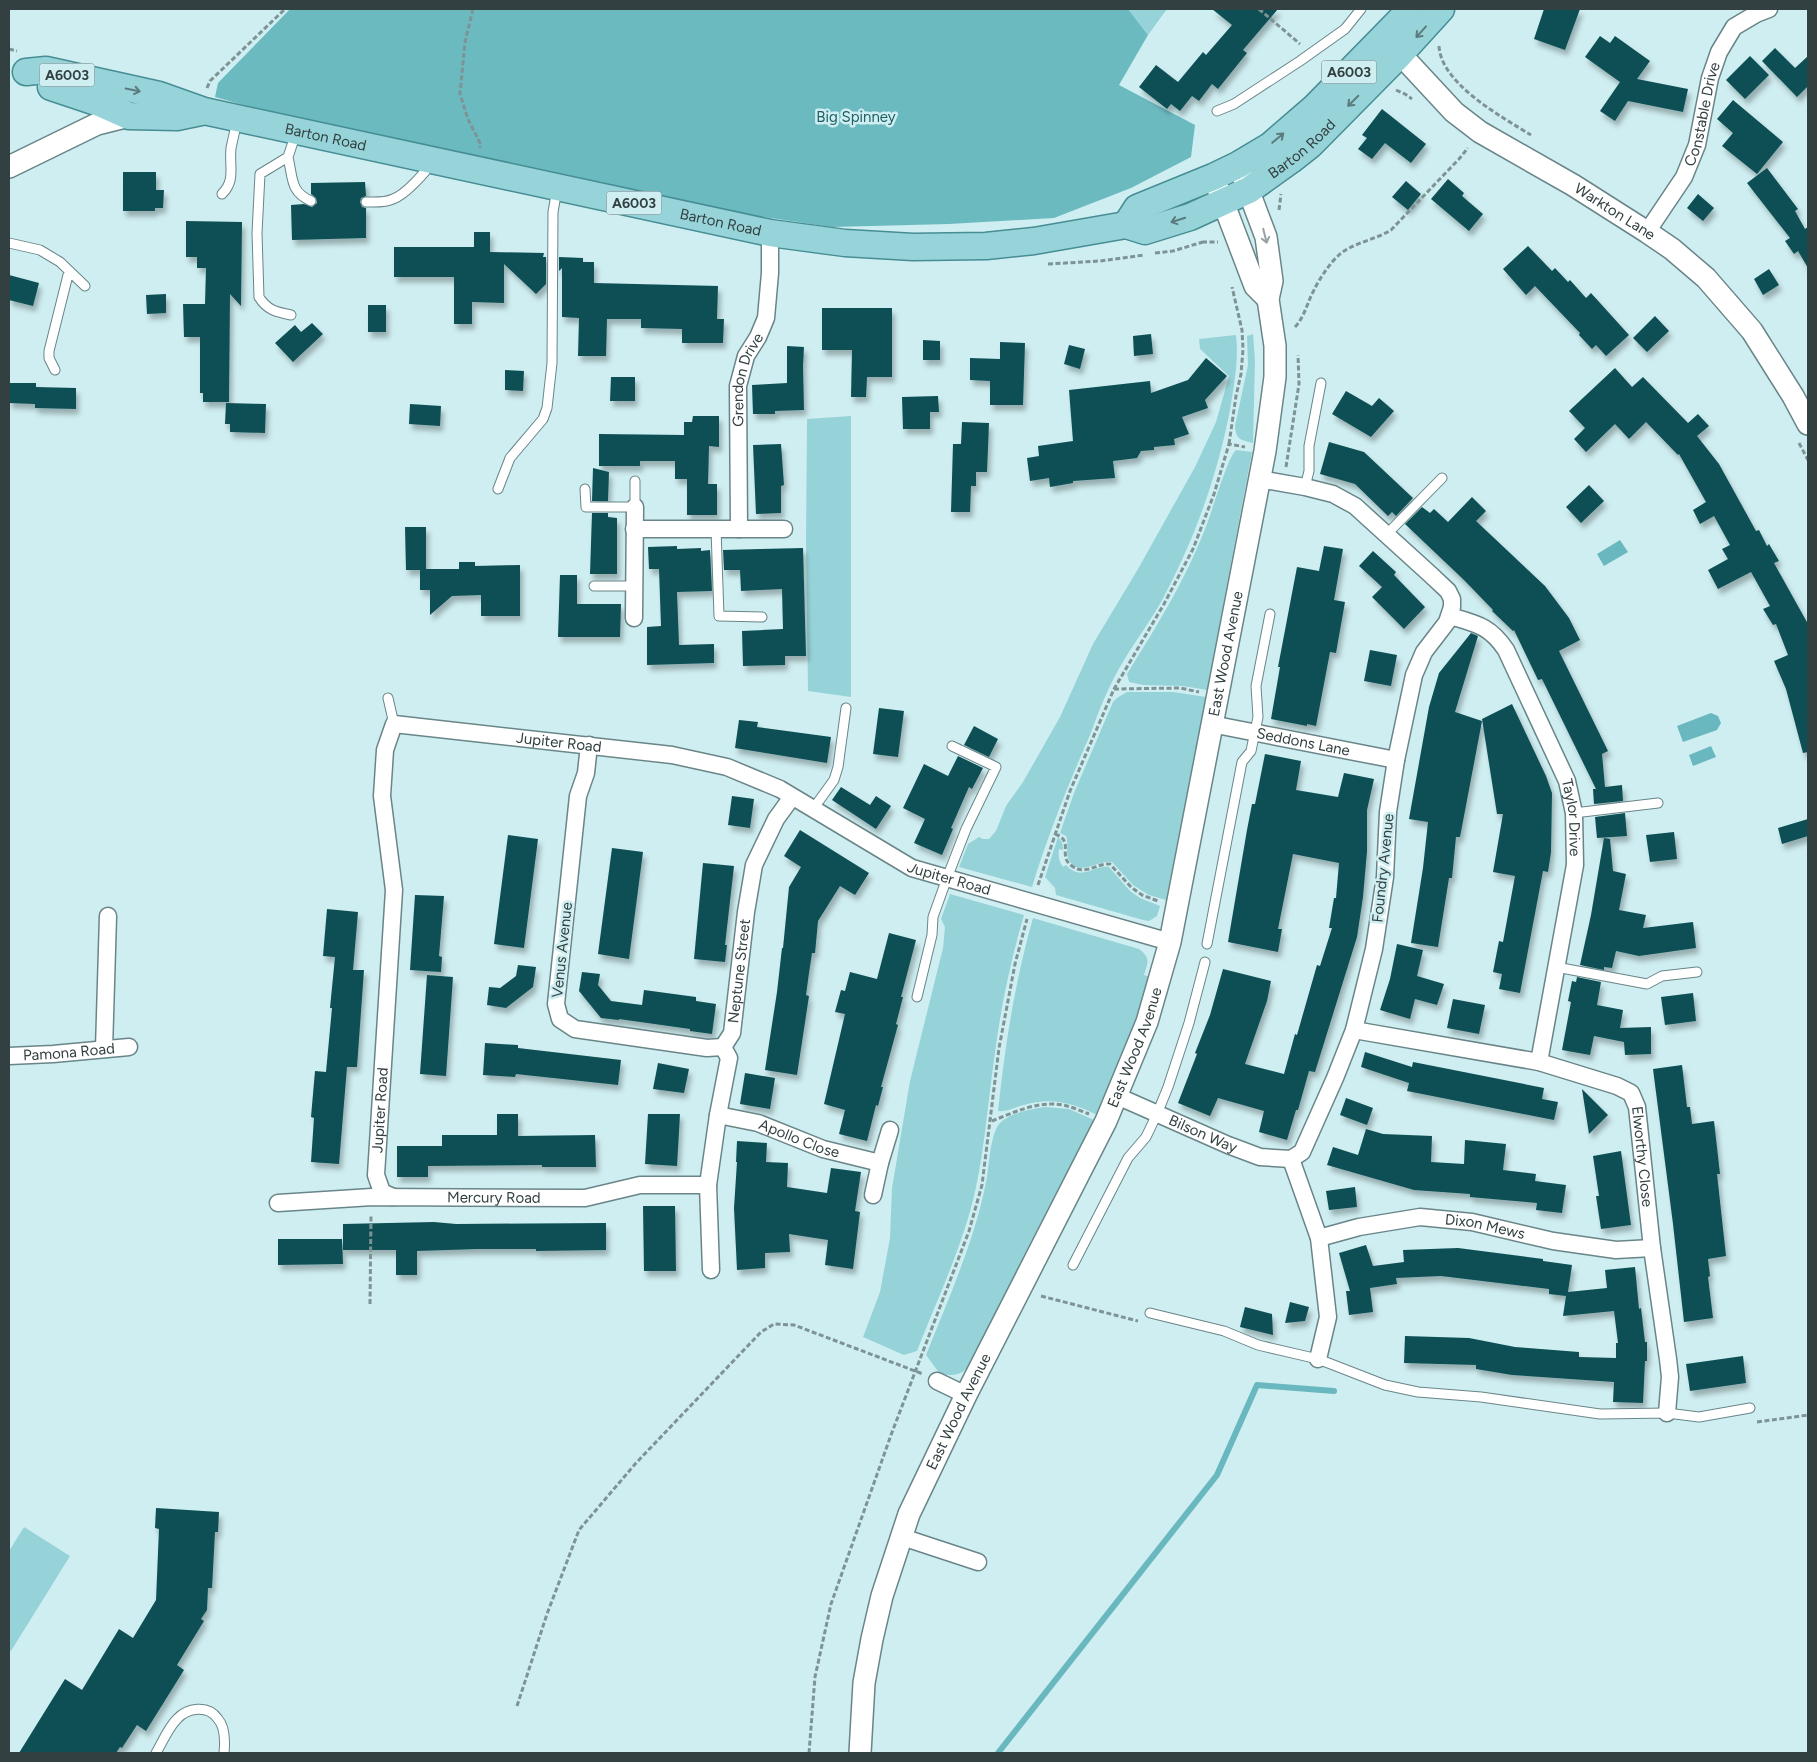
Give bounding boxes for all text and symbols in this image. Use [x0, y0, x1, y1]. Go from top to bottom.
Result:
one-way arrow [1415, 25, 1427, 38]
street label: Constable Drive [1680, 60, 1724, 169]
road number: A6003 [1322, 61, 1376, 84]
road number: A6003 [40, 64, 94, 86]
one-way arrow [125, 86, 141, 95]
one-way arrow [1348, 95, 1360, 107]
park label: Big Spinney [816, 108, 896, 126]
street label: Barton Road [1265, 115, 1339, 182]
street label: Barton Road [283, 120, 368, 155]
one-way arrow [1272, 133, 1285, 144]
street label: Warkton Lane [1571, 179, 1659, 244]
road number: A6003 [606, 192, 662, 214]
street label: Barton Road [678, 205, 763, 240]
one-way arrow [1171, 216, 1187, 226]
one-way arrow [1261, 227, 1270, 243]
street label: Grendon Drive [729, 330, 767, 427]
street label: East Wood Avenue [1205, 589, 1247, 718]
street label: Seddons Lane [1255, 724, 1352, 760]
street label: Jupiter Road [515, 729, 602, 756]
street label: Taylor Drive [1558, 777, 1584, 857]
street label: Foundry Avenue [1368, 813, 1398, 923]
street label: Jupiter Road [904, 858, 993, 899]
street label: Venus Avenue [548, 901, 576, 999]
street label: Neptune Street [724, 917, 754, 1024]
street label: East Wood Avenue [1104, 985, 1165, 1110]
street label: Pamona Road [23, 1039, 116, 1064]
street label: Jupiter Road [368, 1067, 392, 1154]
street label: Elworthy Close [1628, 1105, 1657, 1208]
street label: Bilson Way [1166, 1111, 1240, 1157]
street label: Apollo Close [756, 1115, 841, 1162]
street label: Mercury Road [447, 1188, 541, 1207]
street label: Dixon Mews [1444, 1210, 1527, 1243]
street label: East Wood Avenue [922, 1350, 995, 1473]

